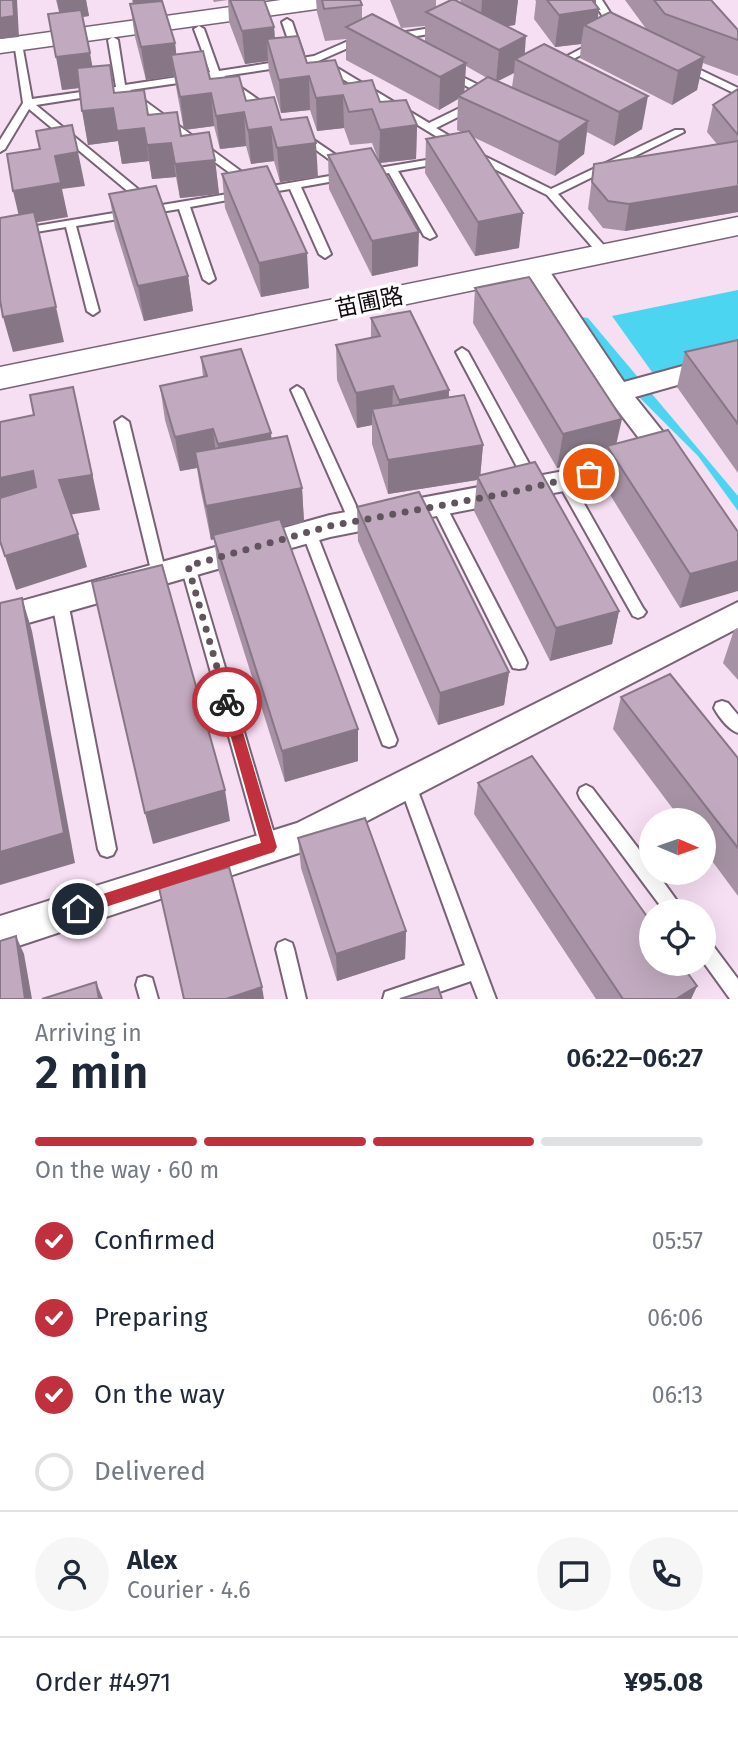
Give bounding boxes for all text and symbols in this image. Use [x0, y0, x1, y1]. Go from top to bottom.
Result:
street label: 苗圃路 [332, 281, 406, 323]
pin [559, 444, 619, 504]
icon: bag [570, 455, 608, 493]
courier [192, 667, 262, 737]
icon: bike [208, 683, 246, 721]
north arrow [639, 808, 716, 886]
map controls [639, 808, 716, 976]
pin [48, 879, 108, 939]
icon: home [59, 890, 97, 928]
button: locate [639, 899, 716, 976]
text: Arriving in [35, 1019, 142, 1047]
text: 06:22–06:27 [566, 1043, 703, 1074]
text: 2 min [35, 1045, 148, 1100]
text: On the way · 60 m [35, 1156, 219, 1184]
icon: check [35, 1222, 73, 1260]
text: Confirmed [94, 1225, 215, 1256]
text: 05:57 [652, 1227, 703, 1255]
icon: check [35, 1299, 73, 1337]
text: Preparing [94, 1302, 207, 1333]
text: 06:06 [647, 1304, 703, 1332]
icon: check [35, 1376, 73, 1414]
text: On the way [94, 1379, 225, 1410]
text: 06:13 [652, 1381, 703, 1409]
text: Delivered [94, 1456, 206, 1487]
button: person [35, 1537, 109, 1611]
button: chat [537, 1537, 611, 1611]
button: phone [629, 1537, 703, 1611]
text: Alex [127, 1545, 177, 1576]
text: Courier · 4.6 [127, 1576, 251, 1604]
text: Order #4971 [35, 1667, 171, 1698]
text: ¥95.08 [624, 1667, 703, 1698]

